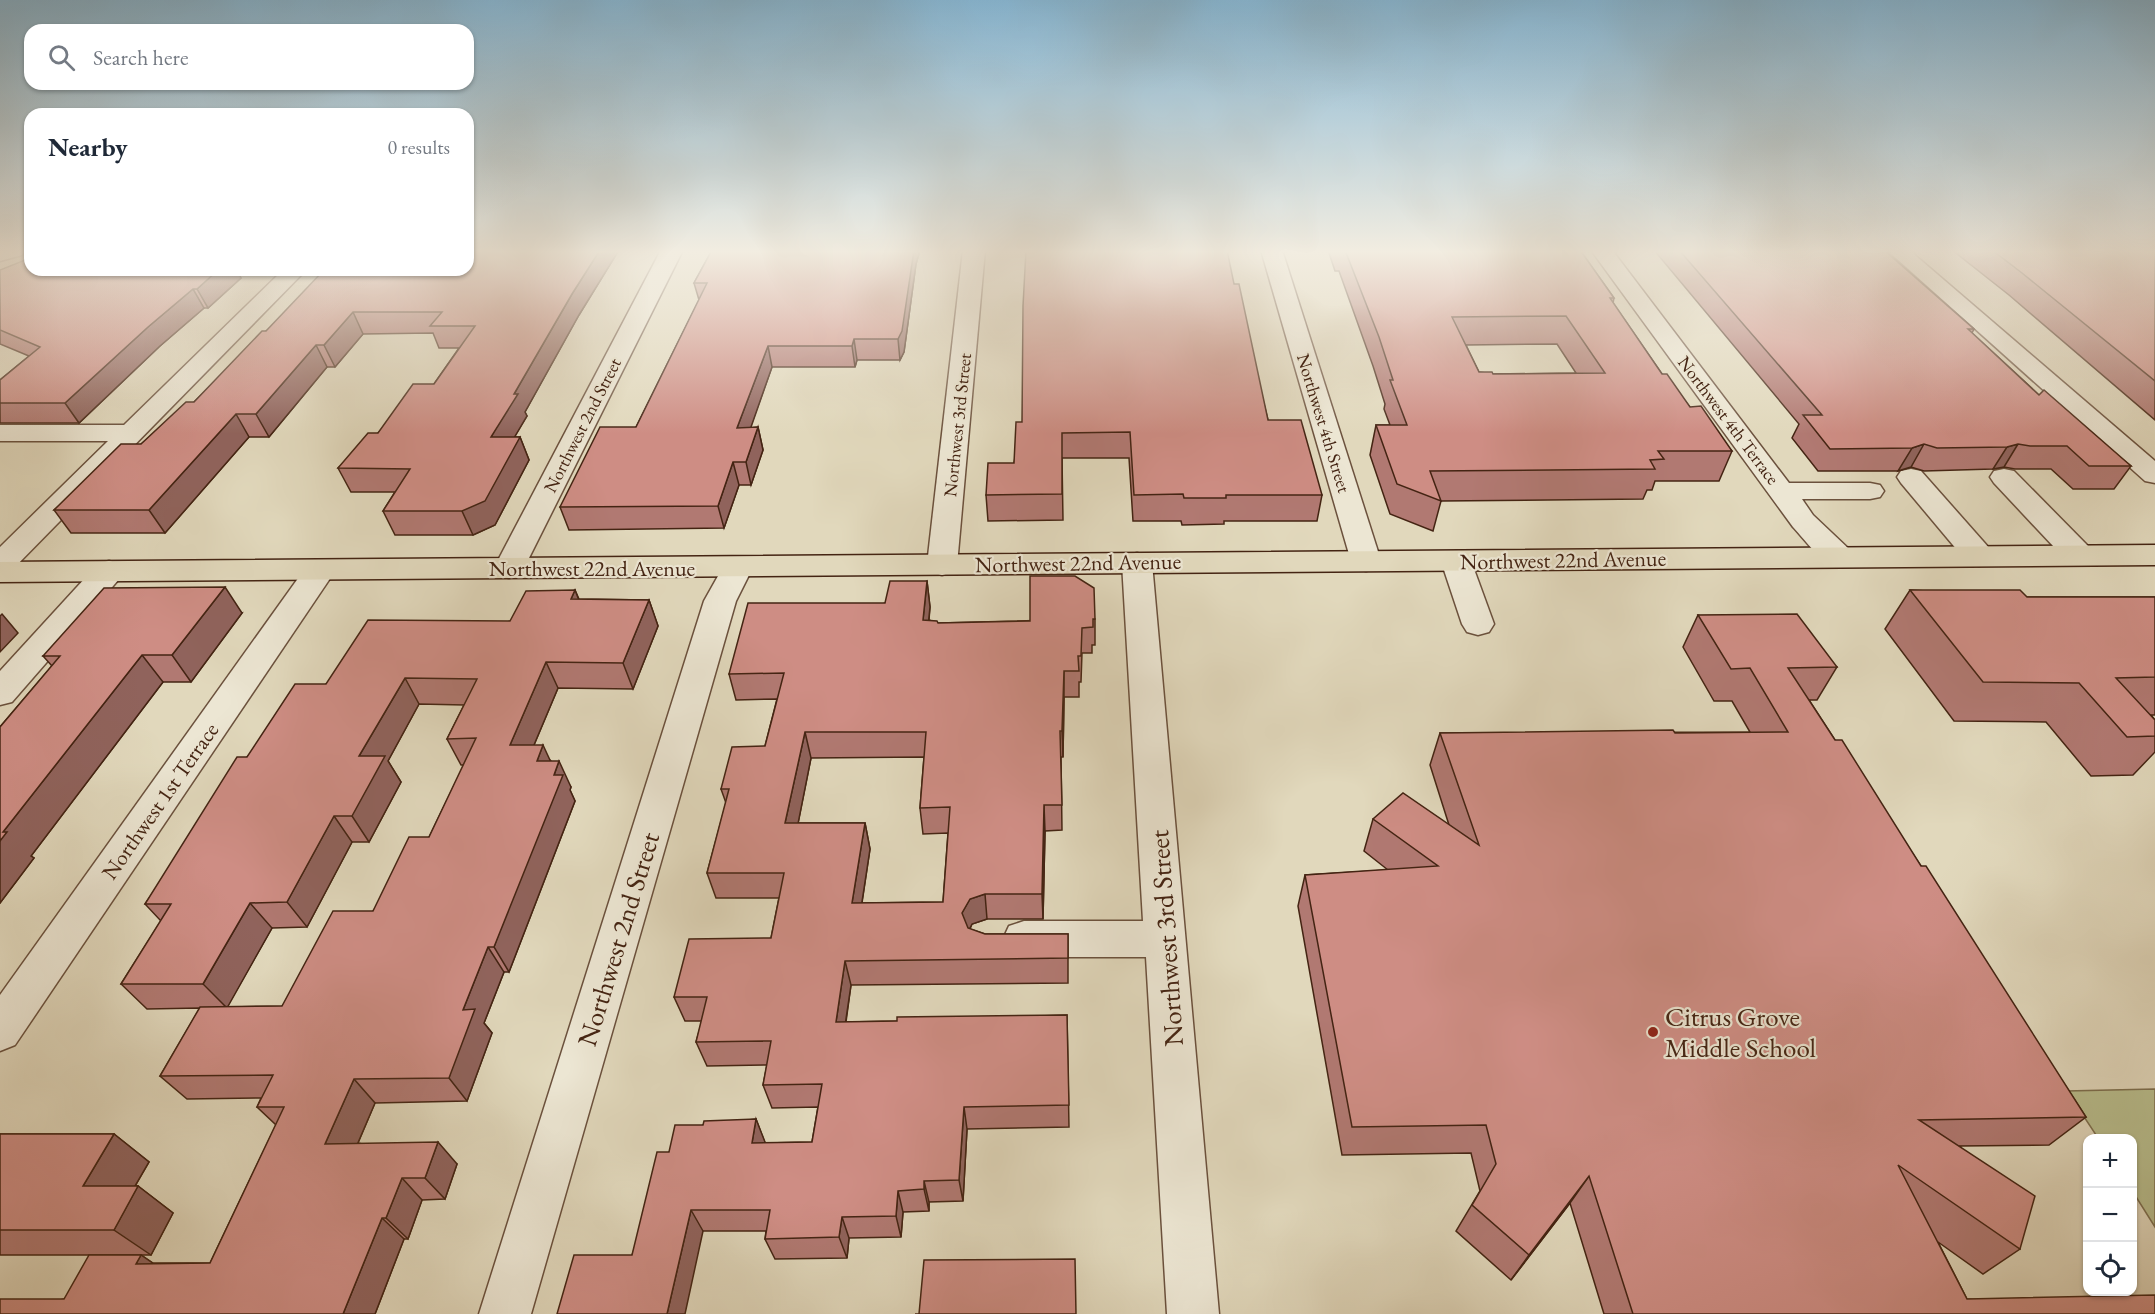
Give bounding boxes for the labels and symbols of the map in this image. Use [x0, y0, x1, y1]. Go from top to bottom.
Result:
street label: Northwest 4th Street [1292, 351, 1356, 496]
street label: Northwest 4th Terrace [1673, 351, 1785, 489]
street label: Northwest 3rd Street [938, 352, 976, 498]
street label: Northwest 2nd Street [538, 354, 626, 496]
street label: Northwest 22nd Avenue [1460, 544, 1667, 576]
street label: Northwest 22nd Avenue [975, 547, 1182, 579]
street label: Northwest 22nd Avenue [489, 554, 696, 583]
street label: Northwest 1st Terrace [95, 716, 225, 885]
street label: Northwest 2nd Street [569, 827, 667, 1050]
street label: Northwest 3rd Street [1141, 828, 1191, 1047]
place label: Citrus Grove Middle School [1665, 999, 1816, 1065]
marker: Citrus Grove Middle School [1646, 1025, 1660, 1039]

